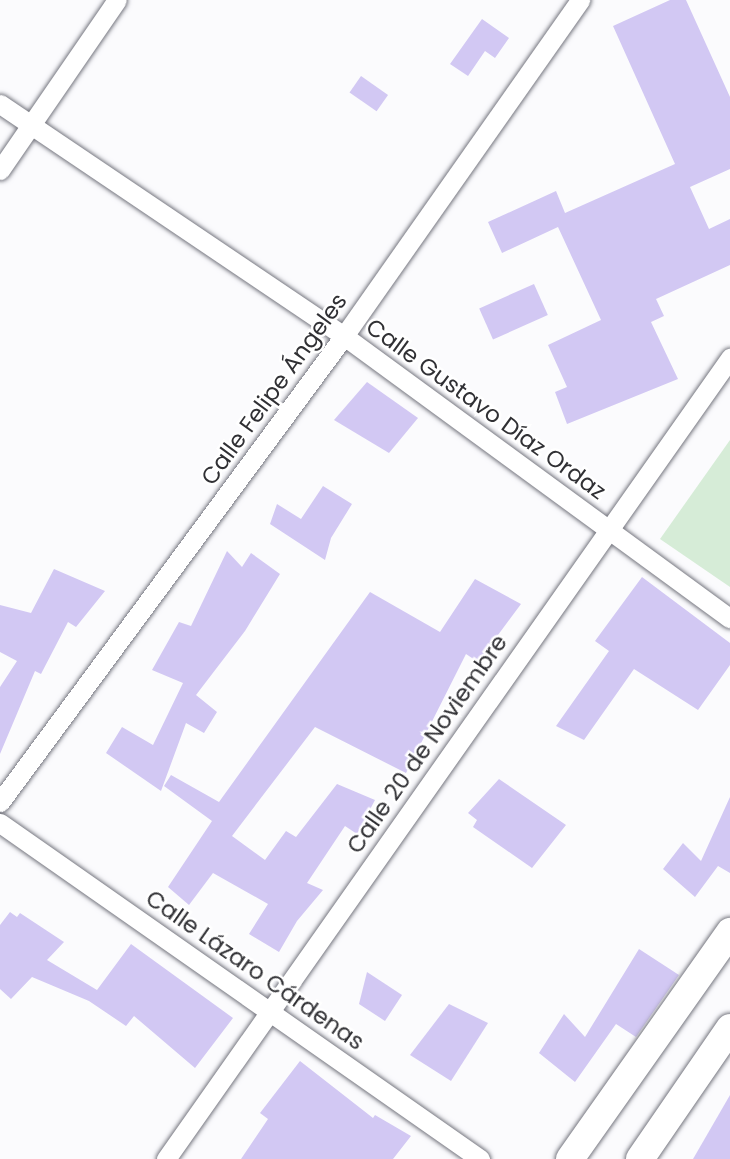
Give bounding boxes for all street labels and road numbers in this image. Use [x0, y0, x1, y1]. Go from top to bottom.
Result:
street label: Calle Felipe Ángeles [195, 288, 353, 490]
street label: Calle Gustavo Díaz Ordaz [361, 313, 611, 505]
street label: Calle 20 de Noviembre [341, 629, 513, 859]
street label: Calle Lázaro Cárdenas [141, 884, 369, 1056]

